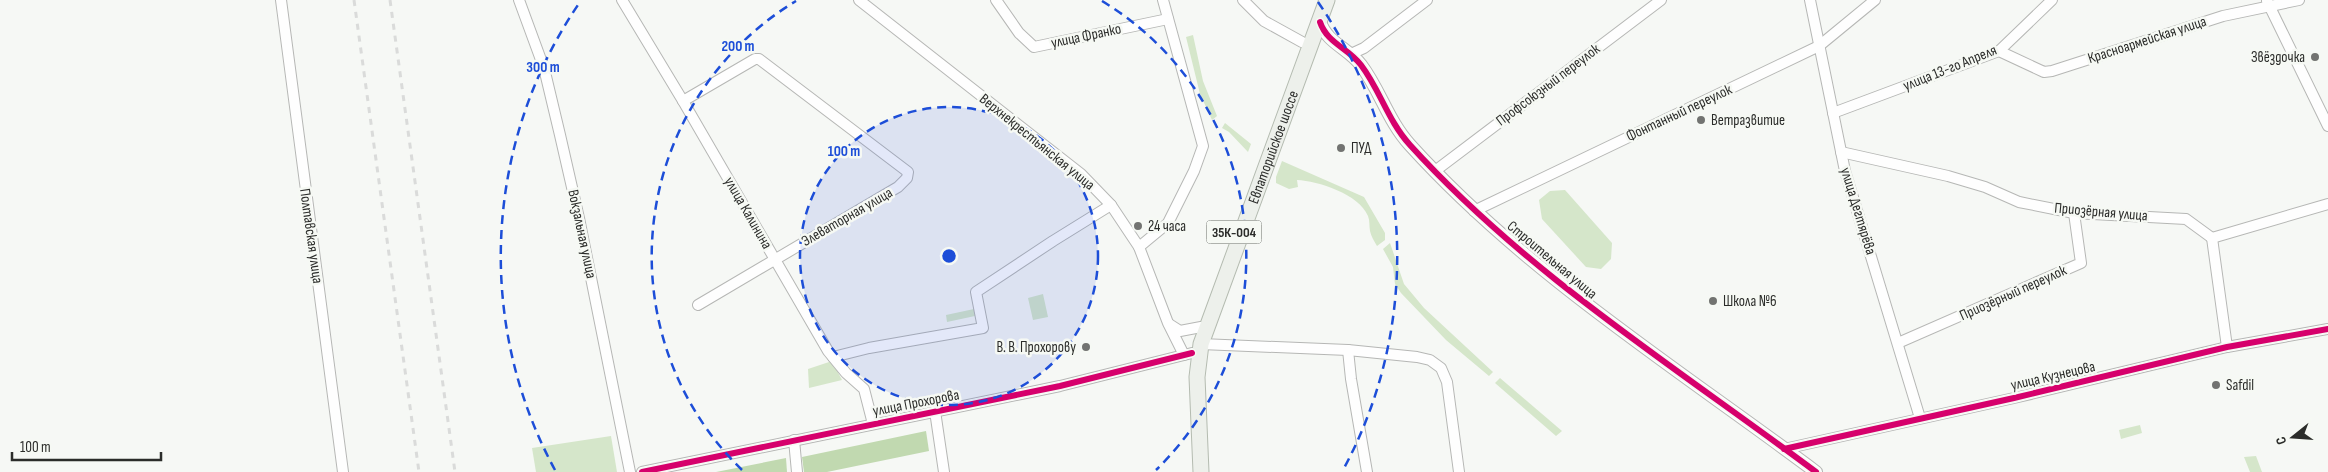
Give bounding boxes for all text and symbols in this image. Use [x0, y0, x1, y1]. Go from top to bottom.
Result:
street label: Красноармейская улица [2085, 12, 2209, 68]
street label: улица Франко [1049, 19, 1123, 53]
text: 200 m [721, 37, 755, 56]
street label: Профсоюзный переулок [1492, 40, 1604, 130]
street label: улица 13-го Апреля [1900, 41, 2000, 95]
place label: Звёздочка [2251, 48, 2305, 67]
marker: Звёздочка [2309, 51, 2321, 63]
text: 300 m [526, 58, 560, 77]
street label: Фонтанный переулок [1623, 80, 1735, 146]
street label: Евпаторийское шоссе [1244, 88, 1303, 206]
street label: Верхнекрестьянская улица [975, 90, 1099, 195]
place label: Ветразвитие [1711, 111, 1785, 130]
marker: Ветразвитие [1695, 114, 1707, 126]
place label: ПУД [1351, 139, 1372, 158]
text: 100 m [828, 142, 860, 161]
marker: ПУД [1335, 142, 1347, 154]
street label: улица Дегтярёва [1836, 165, 1880, 257]
street label: улица Калинина [720, 174, 776, 253]
street label: Элеваторная улица [798, 183, 896, 251]
street label: Полтавская улица [295, 187, 327, 285]
street label: Вокзальная улица [563, 188, 601, 280]
street label: Приозёрная улица [2054, 198, 2149, 226]
place label: 24 часа [1148, 217, 1186, 236]
street label: Строительная улица [1503, 217, 1601, 303]
marker: 24 часа [1132, 220, 1144, 232]
road number: 35К-004 [1206, 220, 1262, 243]
centre of rings [940, 247, 958, 265]
street label: Приозёрный переулок [1957, 261, 2070, 325]
place label: Школа №6 [1723, 292, 1777, 311]
marker: Школа №6 [1707, 295, 1719, 307]
place label: В. В. Прохорову [997, 338, 1076, 357]
marker: В. В. Прохорову [1080, 341, 1092, 353]
street label: улица Кузнецова [2009, 357, 2097, 395]
place label: Safdil [2226, 376, 2254, 395]
marker: Safdil [2210, 379, 2222, 391]
street label: улица Прохорова [871, 385, 961, 421]
north arrow [2268, 412, 2318, 462]
scale bar [12, 430, 161, 462]
text: С [2272, 435, 2290, 447]
text: 100 m [20, 438, 51, 457]

